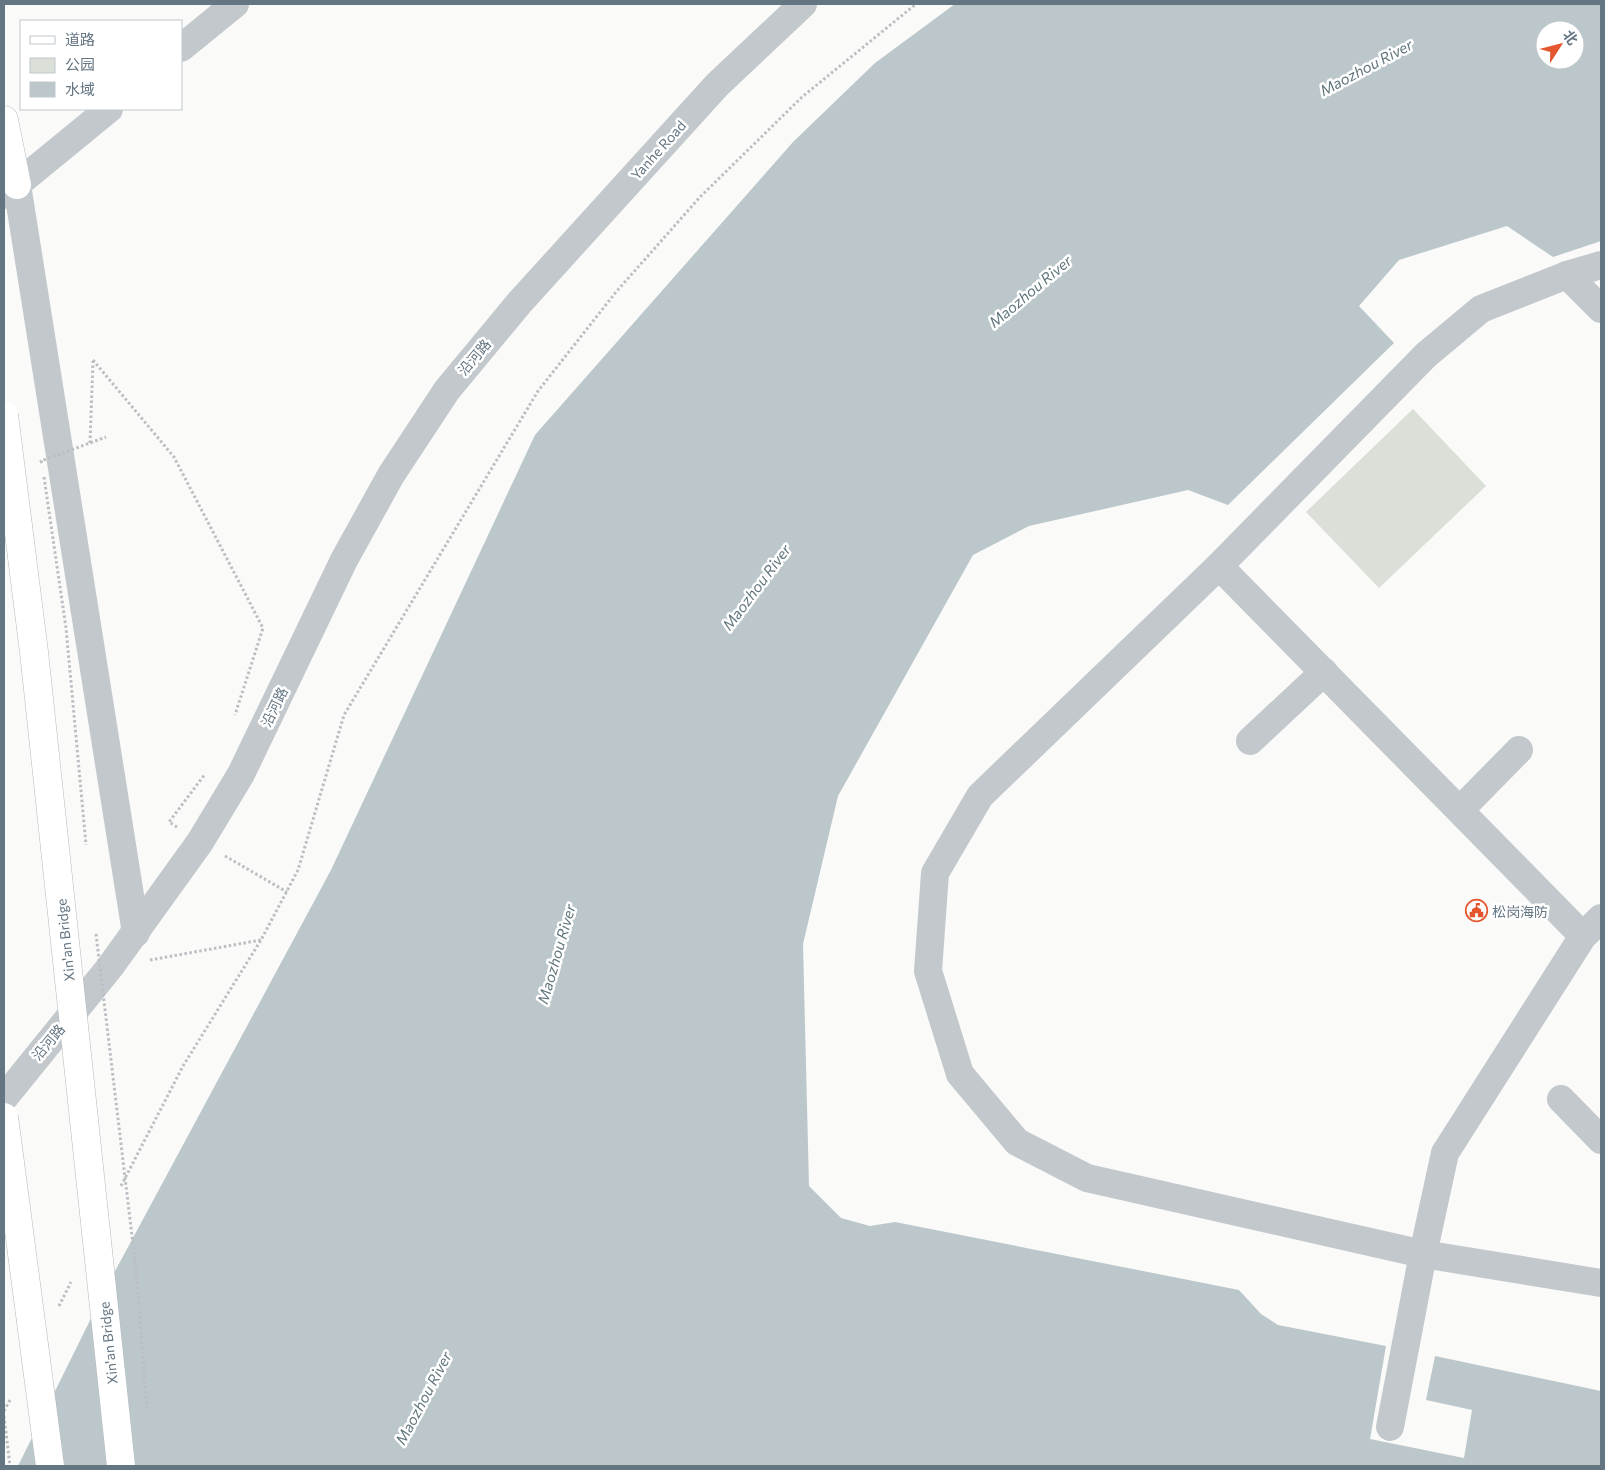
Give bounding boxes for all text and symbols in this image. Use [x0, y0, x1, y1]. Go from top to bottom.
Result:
legend [20, 20, 182, 110]
north arrow [1535, 20, 1585, 70]
text: 北 [1560, 26, 1582, 48]
text: 道路 [65, 30, 95, 48]
water label: Maozhou River [1316, 34, 1416, 99]
text: 公园 [65, 55, 95, 73]
text: 水域 [65, 80, 95, 98]
street label: Yanhe Road [627, 117, 689, 183]
water label: Maozhou River [985, 250, 1076, 331]
street label: 沿河路 [454, 335, 494, 379]
water label: Maozhou River [718, 540, 795, 633]
street label: 沿河路 [257, 684, 291, 730]
street label: Xin'an Bridge [52, 898, 78, 982]
public building icon: 松岗海防 [1464, 899, 1488, 923]
water label: Maozhou River [533, 901, 579, 1006]
place label: 松岗海防 [1492, 903, 1548, 920]
street label: 沿河路 [28, 1020, 68, 1064]
street label: Xin'an Bridge [95, 1301, 121, 1385]
water label: Maozhou River [391, 1348, 456, 1448]

